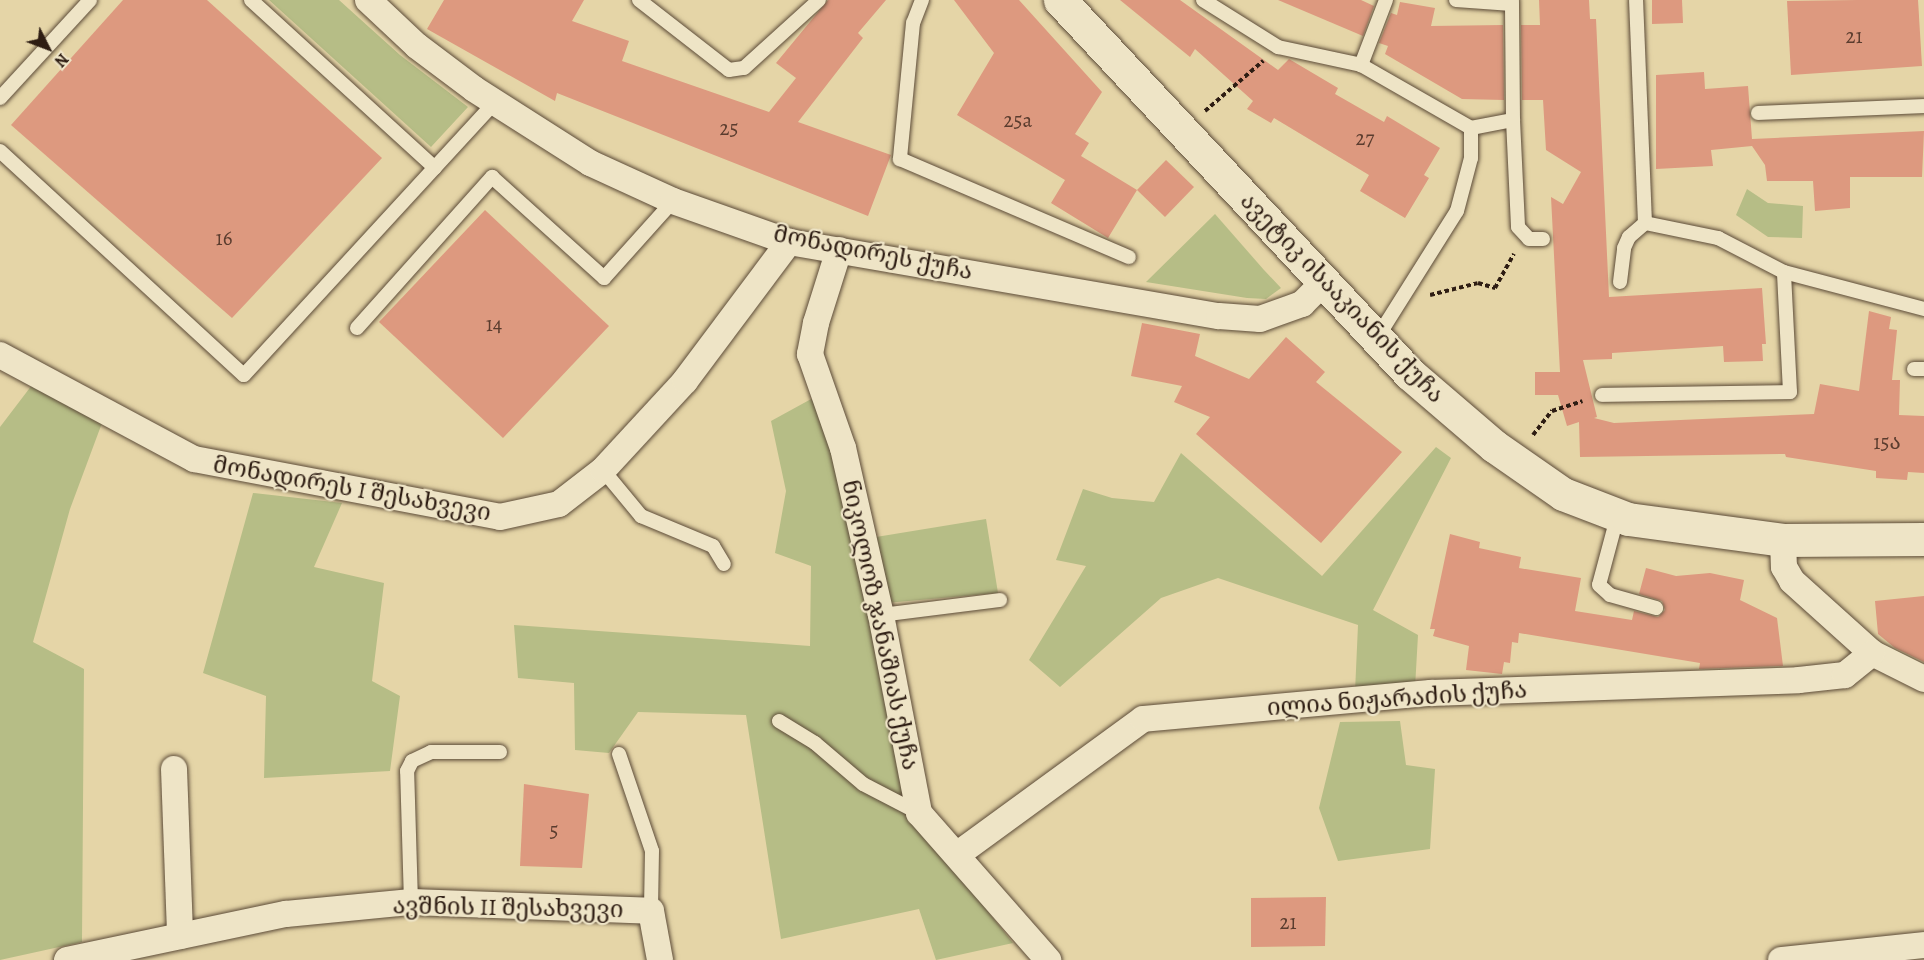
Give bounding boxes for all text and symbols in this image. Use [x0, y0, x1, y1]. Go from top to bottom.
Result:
north arrow [18, 18, 78, 78]
house number: 21 [1845, 23, 1863, 49]
text: N [49, 48, 73, 72]
house number: 25a [1004, 107, 1032, 133]
house number: 25 [719, 115, 739, 141]
house number: 27 [1356, 125, 1374, 151]
street label: ავეტიკ ისააკიანის ქუჩა [1234, 187, 1450, 409]
street label: მონადირეს ქუჩა [771, 220, 975, 286]
house number: 16 [216, 225, 232, 251]
house number: 14 [486, 311, 502, 337]
house number: 15ა [1873, 429, 1901, 455]
street label: მონადირეს I შესახვევი [211, 450, 493, 528]
street label: ნიკოლოზ ჯანაშიას ქუჩა [835, 477, 925, 773]
street label: ილია ნიჟარაძის ქუჩა [1266, 676, 1528, 722]
house number: 5 [549, 817, 559, 843]
street label: ავშნის II შესახვევი [392, 892, 624, 924]
house number: 21 [1279, 909, 1297, 935]

